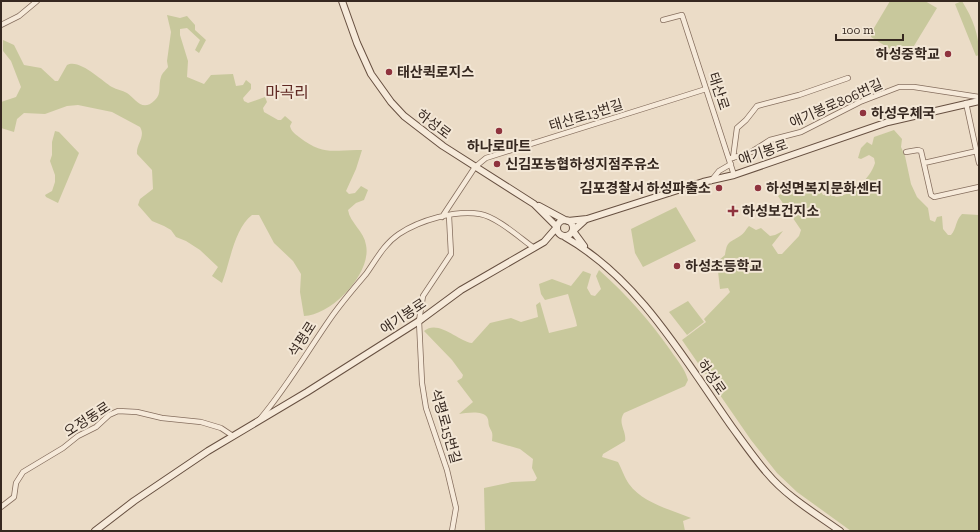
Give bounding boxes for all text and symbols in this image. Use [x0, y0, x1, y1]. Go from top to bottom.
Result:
scale bar [836, 16, 903, 42]
text: 100 m [842, 23, 874, 37]
place label: 하성중학교 [876, 46, 940, 63]
marker: 하성중학교 [943, 49, 953, 59]
place label: 태산퀵로지스 [397, 64, 474, 81]
marker: 태산퀵로지스 [384, 67, 394, 77]
street label: 태산로 [704, 70, 733, 112]
street label: 애기봉로806번길 [787, 75, 885, 132]
district label: 마곡리 [265, 83, 309, 102]
street label: 태산로13번길 [547, 96, 625, 135]
place label: 하성우체국 [871, 105, 936, 122]
street label: 하성로 [413, 106, 454, 143]
marker: 하성우체국 [858, 108, 868, 118]
marker: 하나로마트 [494, 126, 504, 136]
street label: 애기봉로 [736, 136, 790, 169]
place label: 하나로마트 [467, 138, 531, 155]
place label: 신김포농협하성지점주유소 [505, 156, 660, 173]
marker: 신김포농협하성지점주유소 [492, 159, 502, 169]
place label: 김포경찰서 하성파출소 [580, 180, 711, 197]
place label: 하성면복지문화센터 [766, 180, 882, 197]
marker: 김포경찰서 하성파출소 [714, 183, 724, 193]
marker: 하성면복지문화센터 [753, 183, 763, 193]
place label: 하성보건지소 [742, 203, 819, 220]
marker: 하성보건지소 [727, 205, 739, 217]
place label: 하성초등학교 [685, 258, 762, 275]
marker: 하성초등학교 [672, 261, 682, 271]
street label: 애기봉로 [377, 295, 429, 338]
street label: 석평로 [285, 318, 320, 360]
street label: 하성로 [694, 357, 730, 398]
street label: 석평로15번길 [427, 387, 464, 465]
street label: 오정동로 [61, 398, 114, 441]

